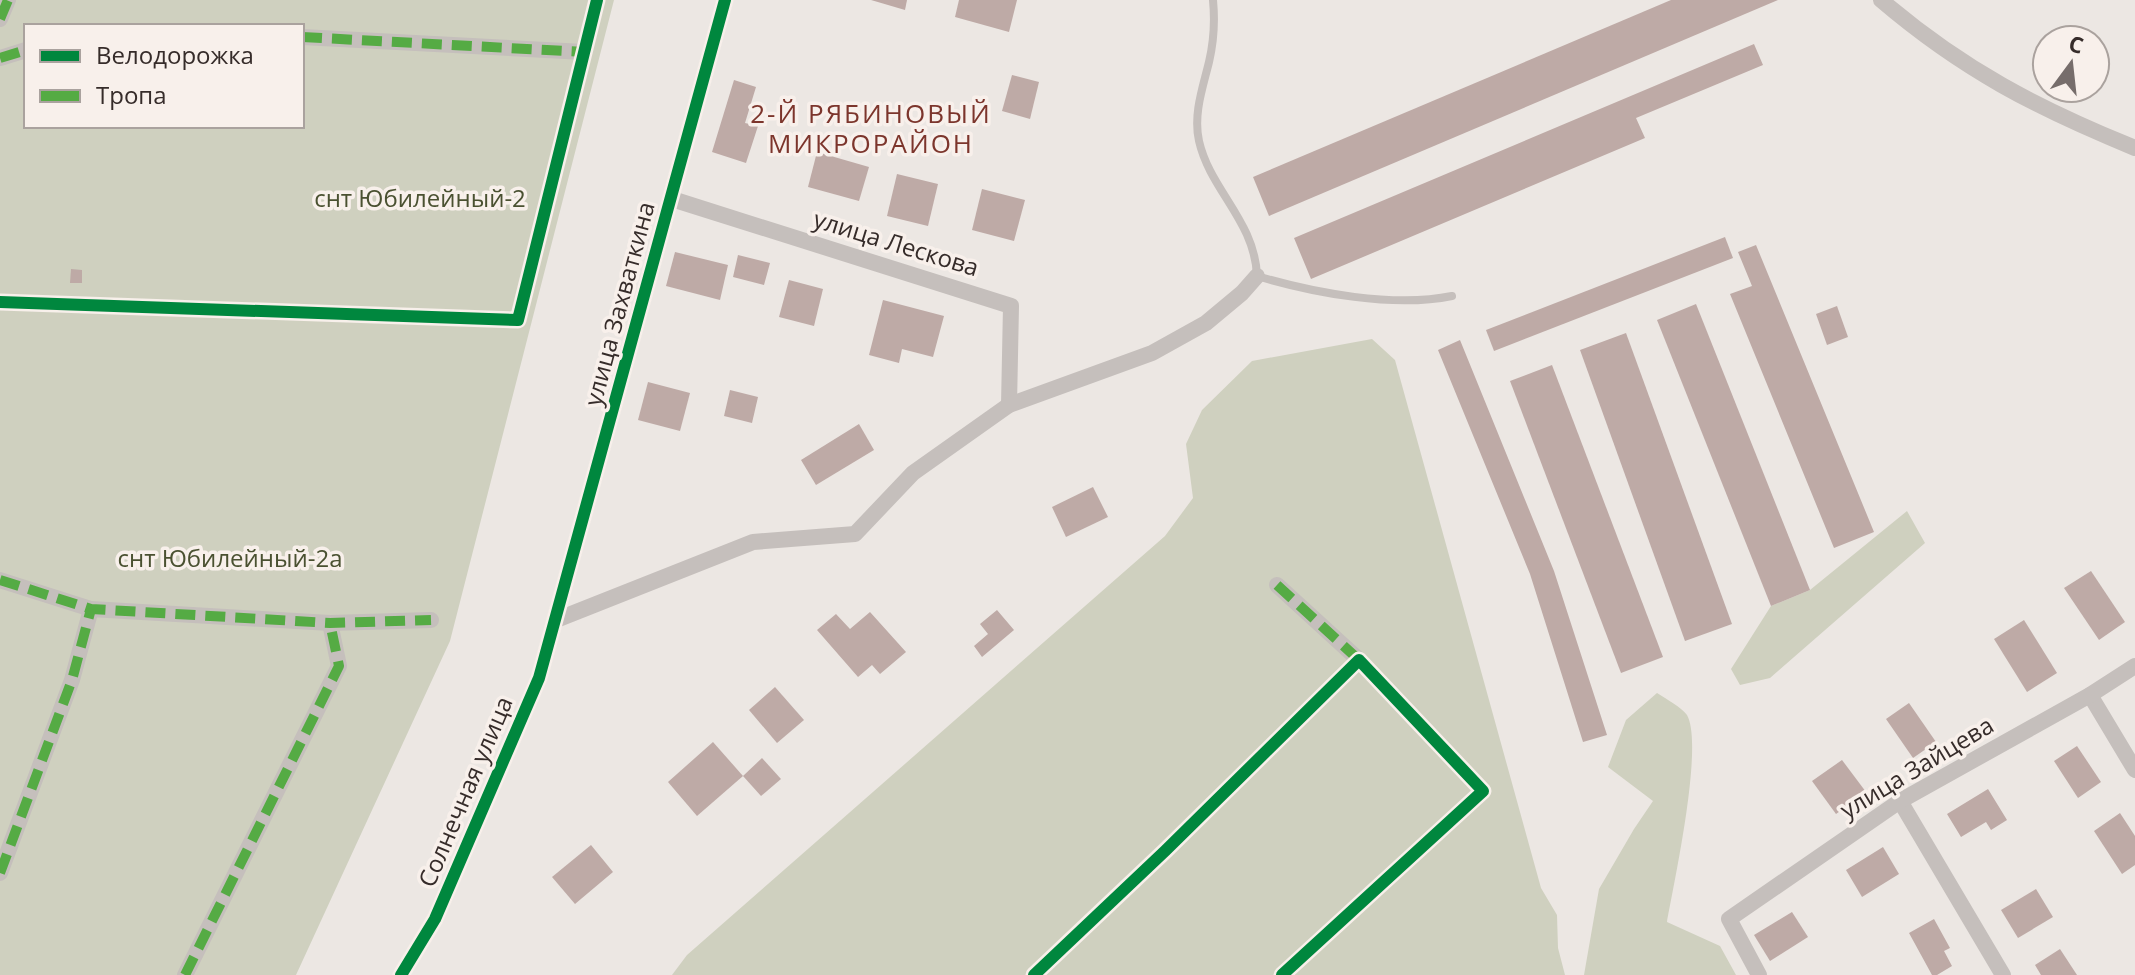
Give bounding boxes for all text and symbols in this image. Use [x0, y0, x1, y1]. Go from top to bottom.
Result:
legend [24, 24, 304, 128]
north arrow [2031, 24, 2111, 104]
text: С [2066, 27, 2087, 60]
text: Велодорожка [96, 38, 254, 71]
text: Тропа [96, 78, 167, 111]
district label: 2-Й РЯБИНОВЫЙ МИКРОРАЙОН [750, 95, 992, 161]
park label: снт Юбилейный-2 [314, 181, 526, 214]
street label: улица Захваткина [575, 198, 662, 409]
street label: улица Лескова [810, 202, 983, 283]
park label: снт Юбилейный-2а [117, 541, 343, 574]
street label: Солнечная улица [410, 691, 520, 892]
street label: улица Зайцева [1833, 708, 1999, 826]

